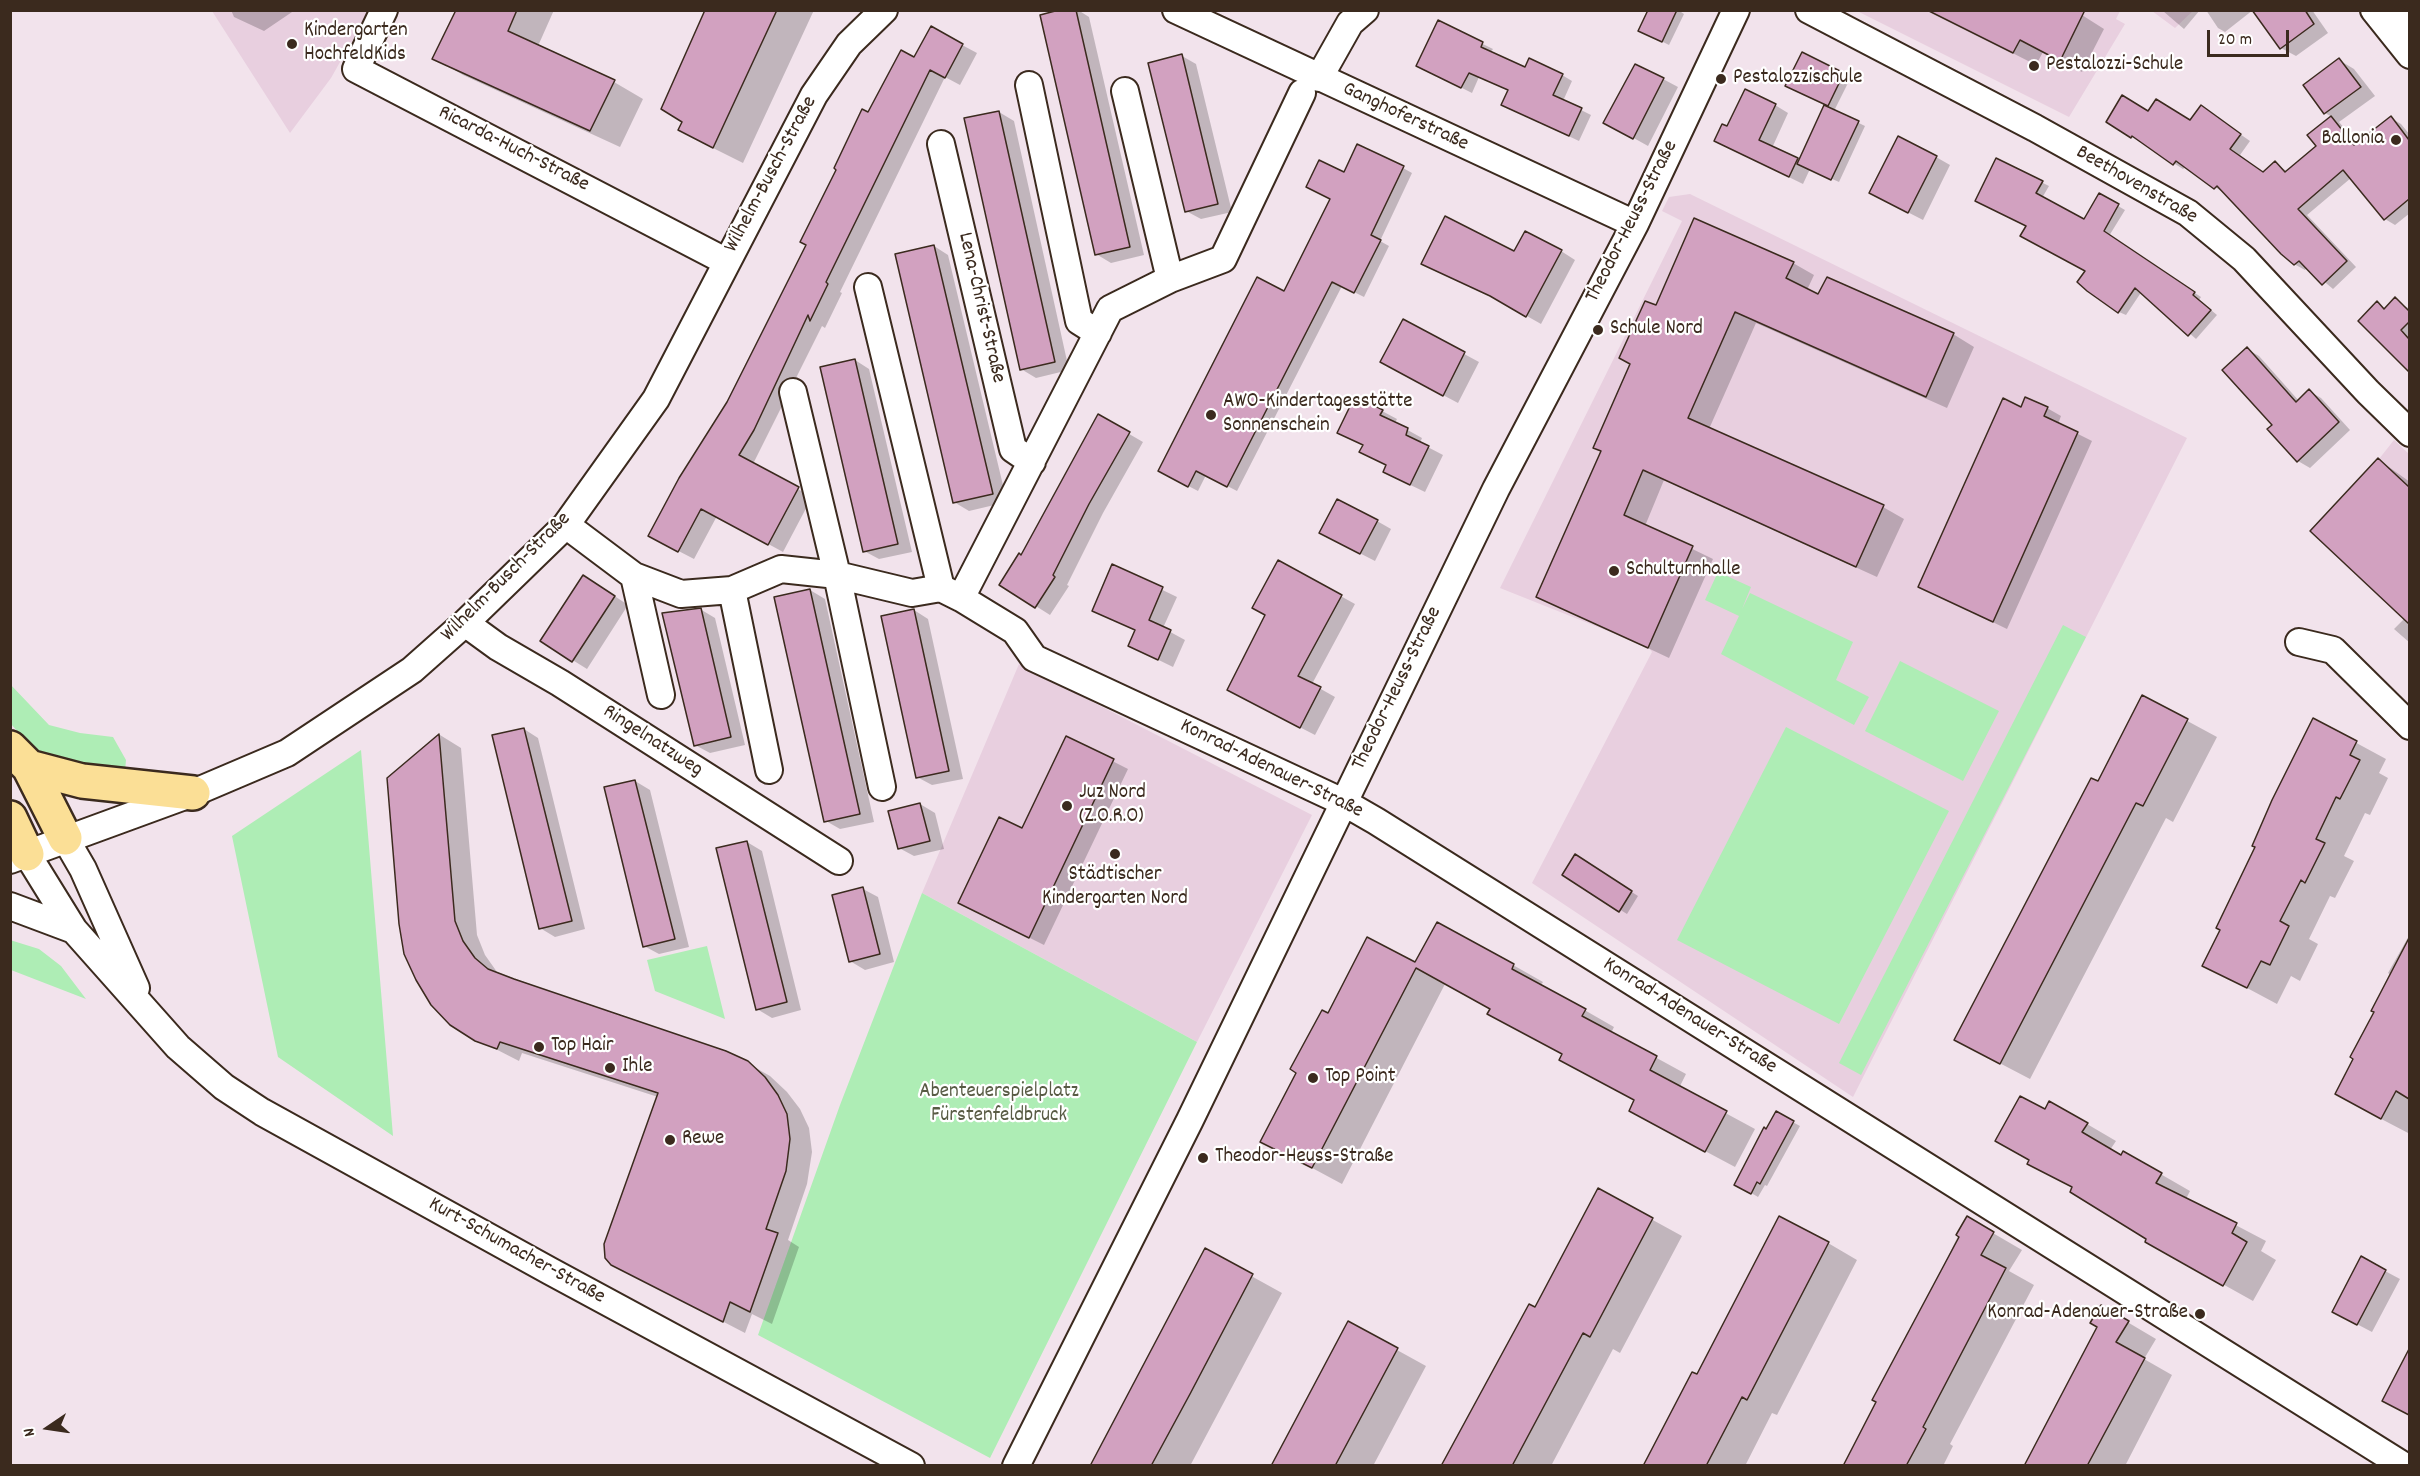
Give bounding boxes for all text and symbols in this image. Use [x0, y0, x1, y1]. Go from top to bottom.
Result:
scale bar [2210, 18, 2292, 56]
place label: Kindergarten HochfeldKids [304, 19, 408, 69]
text: 20 m [2218, 28, 2252, 53]
marker: Kindergarten HochfeldKids [285, 37, 299, 51]
place label: Pestalozzi-Schule [2046, 53, 2183, 79]
marker: Pestalozzi-Schule [2027, 59, 2041, 73]
place label: Pestalozzischule [1733, 66, 1863, 92]
marker: Pestalozzischule [1714, 72, 1728, 86]
street label: Ganghoferstraße [1338, 78, 1472, 158]
street label: Wilhelm-Busch-Straße [720, 93, 824, 257]
street label: Ricarda-Huch-Straße [433, 101, 593, 199]
place label: Ballonia [2321, 127, 2384, 153]
marker: Ballonia [2389, 133, 2403, 147]
street label: Theodor-Heuss-Straße [1581, 137, 1685, 307]
street label: Beethovenstraße [2071, 141, 2201, 231]
street label: Lena-Christ-Straße [950, 230, 1010, 386]
place label: Schule Nord [1610, 317, 1703, 343]
marker: Schule Nord [1591, 323, 1605, 337]
place label: AWO-Kindertagesstätte Sonnenschein [1223, 390, 1413, 440]
marker: AWO-Kindertagesstätte Sonnenschein [1204, 408, 1218, 422]
street label: Wilhelm-Busch-Straße [437, 508, 577, 648]
place label: Schulturnhalle [1626, 558, 1740, 584]
marker: Schulturnhalle [1607, 564, 1621, 578]
street label: Theodor-Heuss-Straße [1348, 603, 1448, 775]
street label: Ringelnatzweg [597, 700, 707, 784]
street label: Konrad-Adenauer-Straße [1175, 715, 1367, 825]
place label: Juz Nord (Z.O.R.O) [1079, 781, 1146, 831]
marker: Juz Nord (Z.O.R.O) [1060, 799, 1074, 813]
marker: Städtischer Kindergarten Nord [1108, 847, 1122, 861]
place label: Städtischer Kindergarten Nord [1042, 863, 1188, 913]
street label: Konrad-Adenauer-Straße [1597, 953, 1781, 1081]
place label: Top Hair [551, 1034, 614, 1060]
marker: Top Hair [532, 1040, 546, 1054]
place label: Ihle [622, 1055, 652, 1081]
marker: Ihle [603, 1061, 617, 1075]
place label: Top Point [1325, 1065, 1396, 1091]
marker: Top Point [1306, 1071, 1320, 1085]
park label: Abenteuerspielplatz Fürstenfeldbruck [919, 1080, 1079, 1130]
place label: Rewe [682, 1127, 724, 1153]
marker: Rewe [663, 1133, 677, 1147]
place label: Theodor-Heuss-Straße [1215, 1145, 1394, 1171]
marker: Theodor-Heuss-Straße [1196, 1151, 1210, 1165]
street label: Kurt-Schumacher-Straße [423, 1193, 609, 1311]
place label: Konrad-Adenauer-Straße [1987, 1301, 2188, 1327]
marker: Konrad-Adenauer-Straße [2193, 1307, 2207, 1321]
north arrow [18, 1398, 78, 1458]
text: N [18, 1426, 42, 1439]

